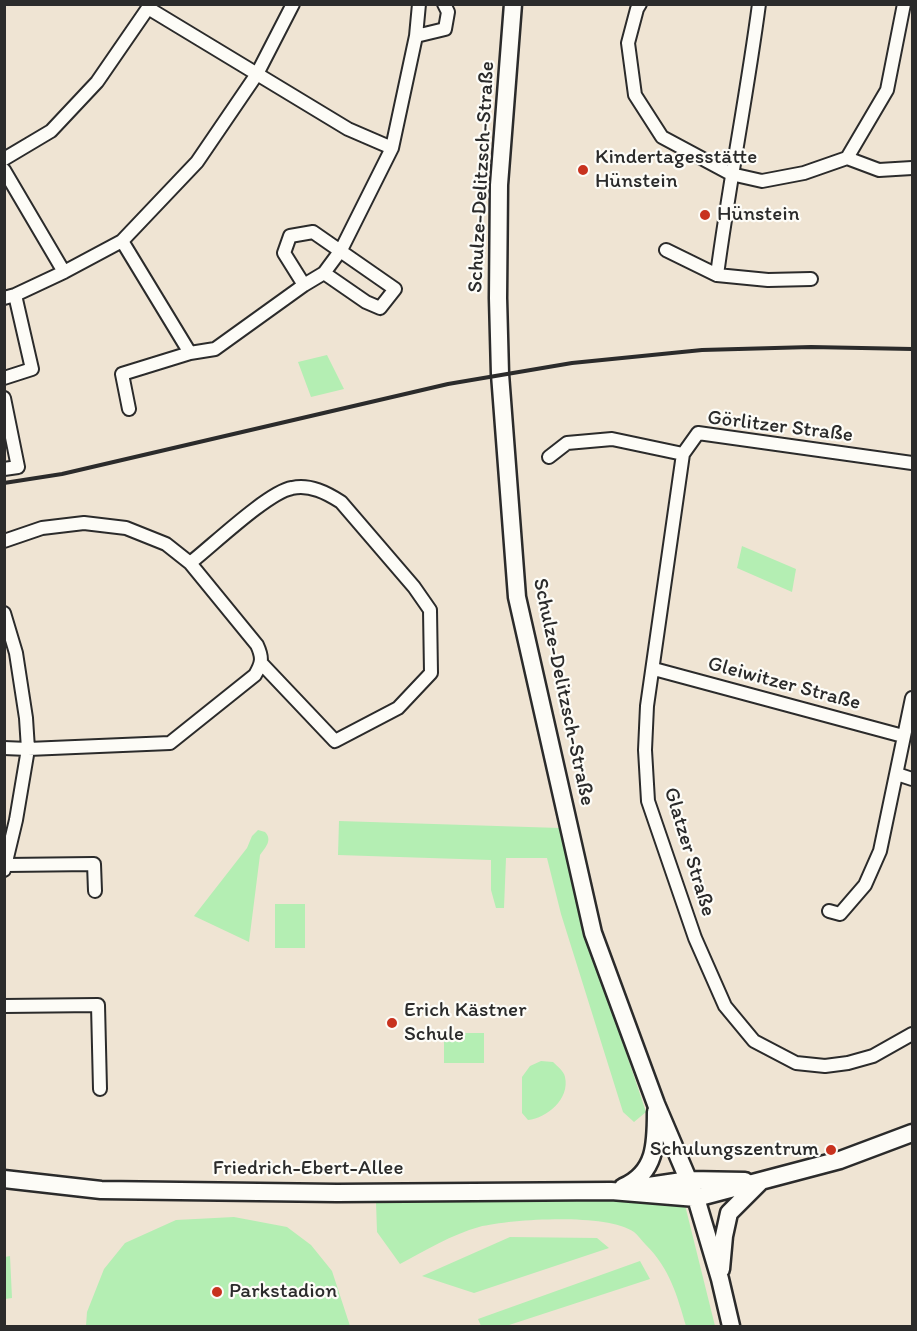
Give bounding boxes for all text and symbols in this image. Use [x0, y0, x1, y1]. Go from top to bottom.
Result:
street label: Schulze-Delitzsch-Straße [463, 61, 501, 293]
place label: Kindertagesstätte Hünstein [595, 145, 757, 195]
marker: Kindertagesstätte Hünstein [576, 163, 590, 177]
place label: Hünstein [717, 202, 800, 228]
marker: Hünstein [698, 208, 712, 222]
street label: Görlitzer Straße [706, 406, 854, 448]
street label: Schulze-Delitzsch-Straße [527, 576, 599, 808]
street label: Gleiwitzer Straße [705, 651, 863, 717]
street label: Glatzer Straße [657, 785, 721, 919]
place label: Erich Kästner Schule [404, 998, 526, 1048]
marker: Erich Kästner Schule [385, 1016, 399, 1030]
place label: Schulungszentrum [650, 1137, 819, 1163]
marker: Schulungszentrum [824, 1143, 838, 1157]
street label: Friedrich-Ebert-Allee [213, 1156, 403, 1182]
place label: Parkstadion [229, 1279, 337, 1305]
marker: Parkstadion [210, 1285, 224, 1299]

